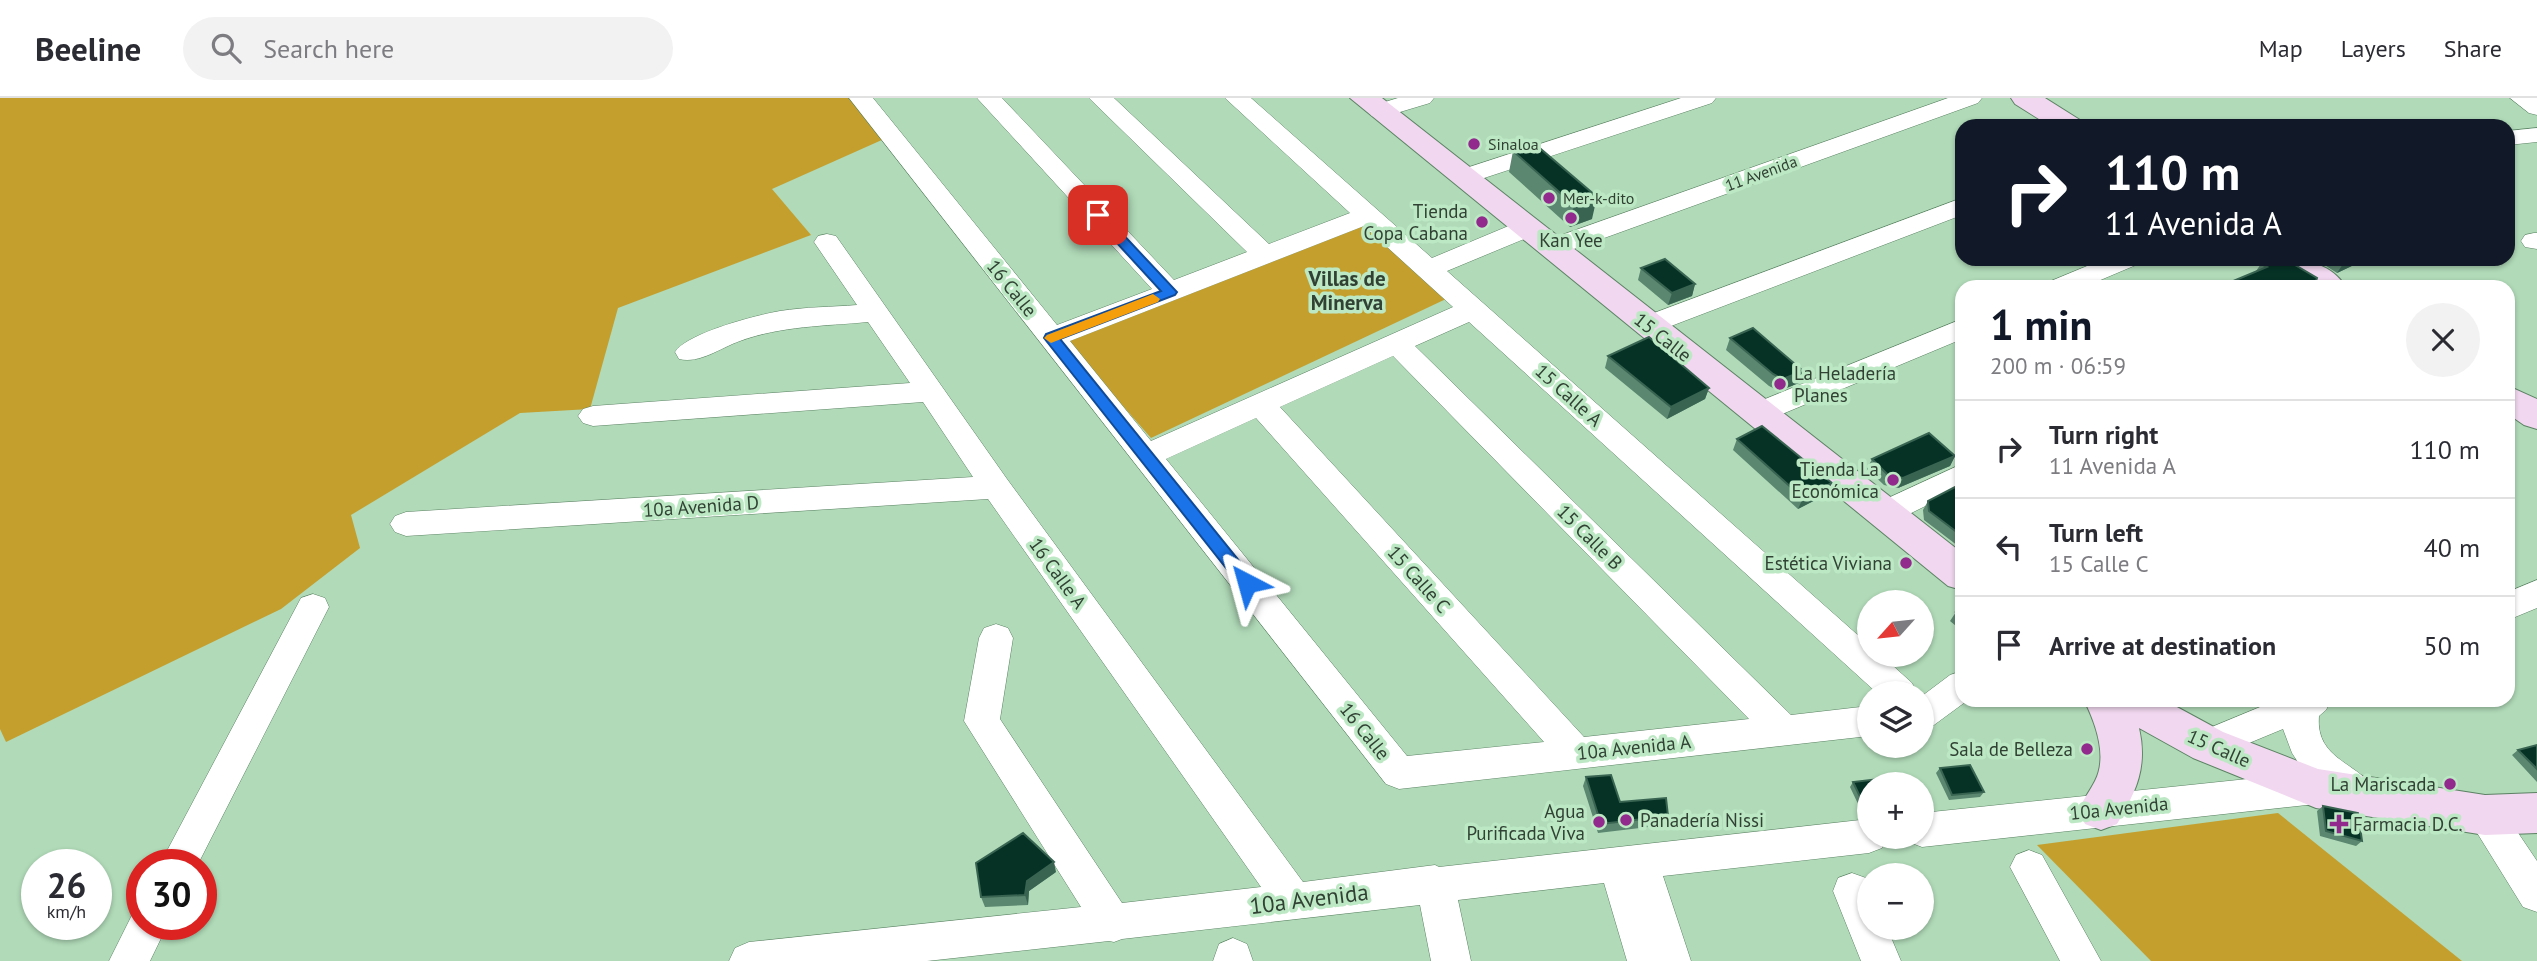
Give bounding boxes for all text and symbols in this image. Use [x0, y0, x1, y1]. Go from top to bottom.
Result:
search box [183, 17, 673, 80]
text: Beeline [35, 27, 141, 70]
icon: search [207, 29, 245, 67]
text: Search here [263, 32, 394, 65]
text: Map [2259, 33, 2303, 64]
text: Layers [2341, 33, 2406, 64]
text: Share [2444, 33, 2502, 64]
place label: Sinaloa [1488, 134, 1539, 154]
marker: Sinaloa [1466, 136, 1482, 152]
text: 110 m [2105, 140, 2240, 204]
icon: right [1990, 147, 2081, 238]
street label: 11 Avenida [1722, 151, 1800, 195]
pin [1068, 185, 1128, 245]
place label: Mer-k-dito [1563, 188, 1634, 208]
marker: Mer-k-dito [1541, 190, 1557, 206]
icon: arrive [1079, 196, 1117, 234]
place label: Tienda Copa Cabana [1363, 199, 1468, 245]
text: 11 Avenida A [2105, 202, 2282, 244]
marker: Kan Yee [1563, 210, 1579, 226]
marker: Tienda Copa Cabana [1474, 214, 1490, 230]
place label: Kan Yee [1539, 228, 1603, 252]
street label: 16 Calle [982, 255, 1042, 321]
district label: Villas de Minerva [1307, 265, 1386, 316]
text: 1 min [1990, 297, 2092, 352]
button: close [2406, 303, 2480, 377]
street label: 15 Calle [1629, 307, 1697, 367]
text: 200 m · 06:59 [1990, 351, 2126, 380]
street label: 15 Calle A [1530, 359, 1608, 431]
place label: La Heladería Planes [1794, 361, 1896, 407]
marker: La Heladería Planes [1772, 376, 1788, 392]
text: Turn right [2049, 418, 2158, 451]
icon: right [1990, 430, 2028, 468]
text: 110 m [2409, 433, 2480, 466]
text: 11 Avenida A [2049, 451, 2176, 480]
place label: Tienda La Económica [1791, 457, 1879, 503]
marker: Tienda La Económica [1885, 472, 1901, 488]
street label: 10a Avenida D [642, 490, 760, 522]
street label: 15 Calle B [1552, 499, 1628, 575]
text: Turn left [2049, 516, 2143, 549]
icon: left [1990, 528, 2028, 566]
text: 40 m [2424, 531, 2480, 564]
street label: 16 Calle A [1024, 533, 1092, 613]
street label: 15 Calle C [1383, 540, 1456, 618]
position arrow [1210, 546, 1284, 620]
text: 15 Calle C [2049, 549, 2149, 578]
place label: Estética Viviana [1765, 551, 1892, 575]
marker: Estética Viviana [1898, 555, 1914, 571]
north arrow [1857, 590, 1934, 667]
map controls [1857, 590, 1934, 940]
icon: arrive [1990, 626, 2028, 664]
text: Arrive at destination [2049, 629, 2276, 662]
text: 50 m [2424, 629, 2480, 662]
button: layers [1857, 681, 1934, 758]
street label: 16 Calle [1335, 698, 1395, 764]
street label: 15 Calle [2184, 724, 2254, 772]
street label: 10a Avenida A [1576, 729, 1692, 765]
place label: Sala de Belleza [1949, 737, 2073, 761]
marker: Sala de Belleza [2079, 741, 2095, 757]
button: + [1857, 772, 1934, 849]
place label: La Mariscada [2330, 772, 2436, 796]
marker: La Mariscada [2442, 776, 2458, 792]
street label: 10a Avenida [2069, 791, 2169, 825]
place label: Agua Purificada Viva [1466, 799, 1585, 845]
place label: Panadería Nissi [1640, 808, 1764, 832]
marker: Panadería Nissi [1618, 812, 1634, 828]
place label: Farmacia D.C. [2353, 812, 2463, 836]
marker: Agua Purificada Viva [1591, 814, 1607, 830]
marker: Farmacia D.C. [2331, 816, 2347, 832]
speed limit sign: 30 [126, 849, 217, 940]
text: 26 [47, 862, 86, 908]
button: − [1857, 863, 1934, 940]
street label: 10a Avenida [1248, 877, 1370, 920]
text: km/h [47, 900, 86, 923]

